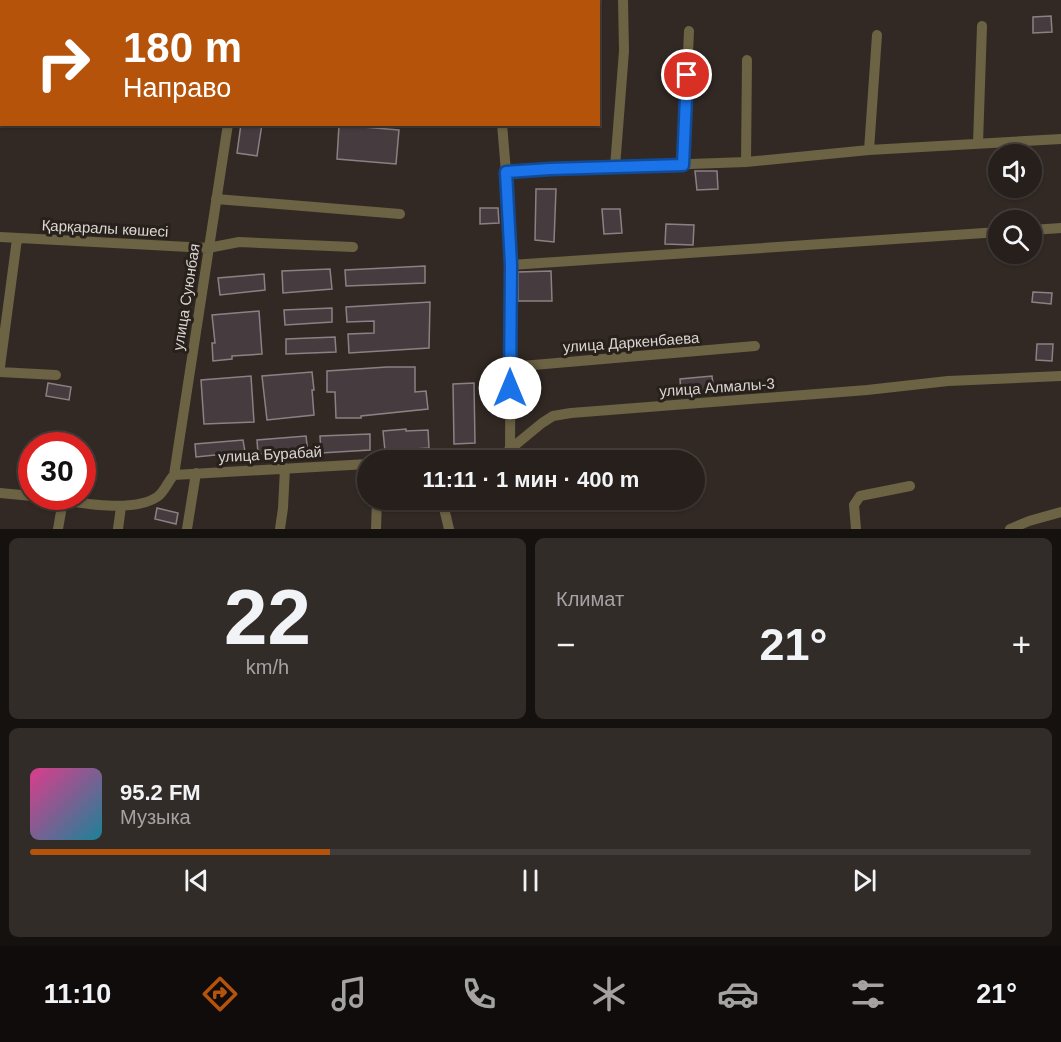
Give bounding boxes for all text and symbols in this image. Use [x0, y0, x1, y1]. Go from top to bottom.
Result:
icon: right [24, 24, 102, 102]
text: 180 m [123, 24, 242, 71]
pin [661, 49, 712, 100]
icon: arrive [670, 58, 703, 91]
text: Направо [123, 73, 231, 103]
map controls [988, 144, 1042, 264]
button: sound [988, 144, 1042, 198]
button: search [988, 210, 1042, 264]
street label: Қарқаралы көшесі [41, 216, 169, 240]
street label: улица Суюнбая [169, 242, 203, 352]
street label: улица Даркенбаева [562, 329, 700, 355]
position arrow [478, 356, 542, 420]
street label: улица Алмалы-3 [659, 374, 775, 400]
speed limit sign: 30 [18, 432, 96, 510]
street label: улица Бурабай [218, 443, 322, 465]
text: 11:11 · 1 мин · 400 m [423, 467, 639, 492]
text: 22 [224, 573, 311, 661]
text: Климат [556, 588, 624, 610]
text: 21° [759, 619, 828, 670]
text: − [556, 626, 575, 663]
text: + [1012, 626, 1031, 663]
text: km/h [246, 656, 289, 678]
text: 95.2 FM [120, 780, 201, 805]
text: Музыка [120, 806, 191, 828]
icon: previous [180, 864, 213, 897]
icon: pause [514, 864, 547, 897]
icon: next [848, 864, 881, 897]
icon: directions [199, 973, 241, 1015]
icon: music [328, 973, 370, 1015]
icon: phone [458, 973, 500, 1015]
icon: climate [588, 973, 630, 1015]
icon: car [717, 973, 759, 1015]
icon: filters [847, 973, 889, 1015]
text: 11:10 [44, 979, 111, 1009]
text: 21° [976, 979, 1017, 1009]

